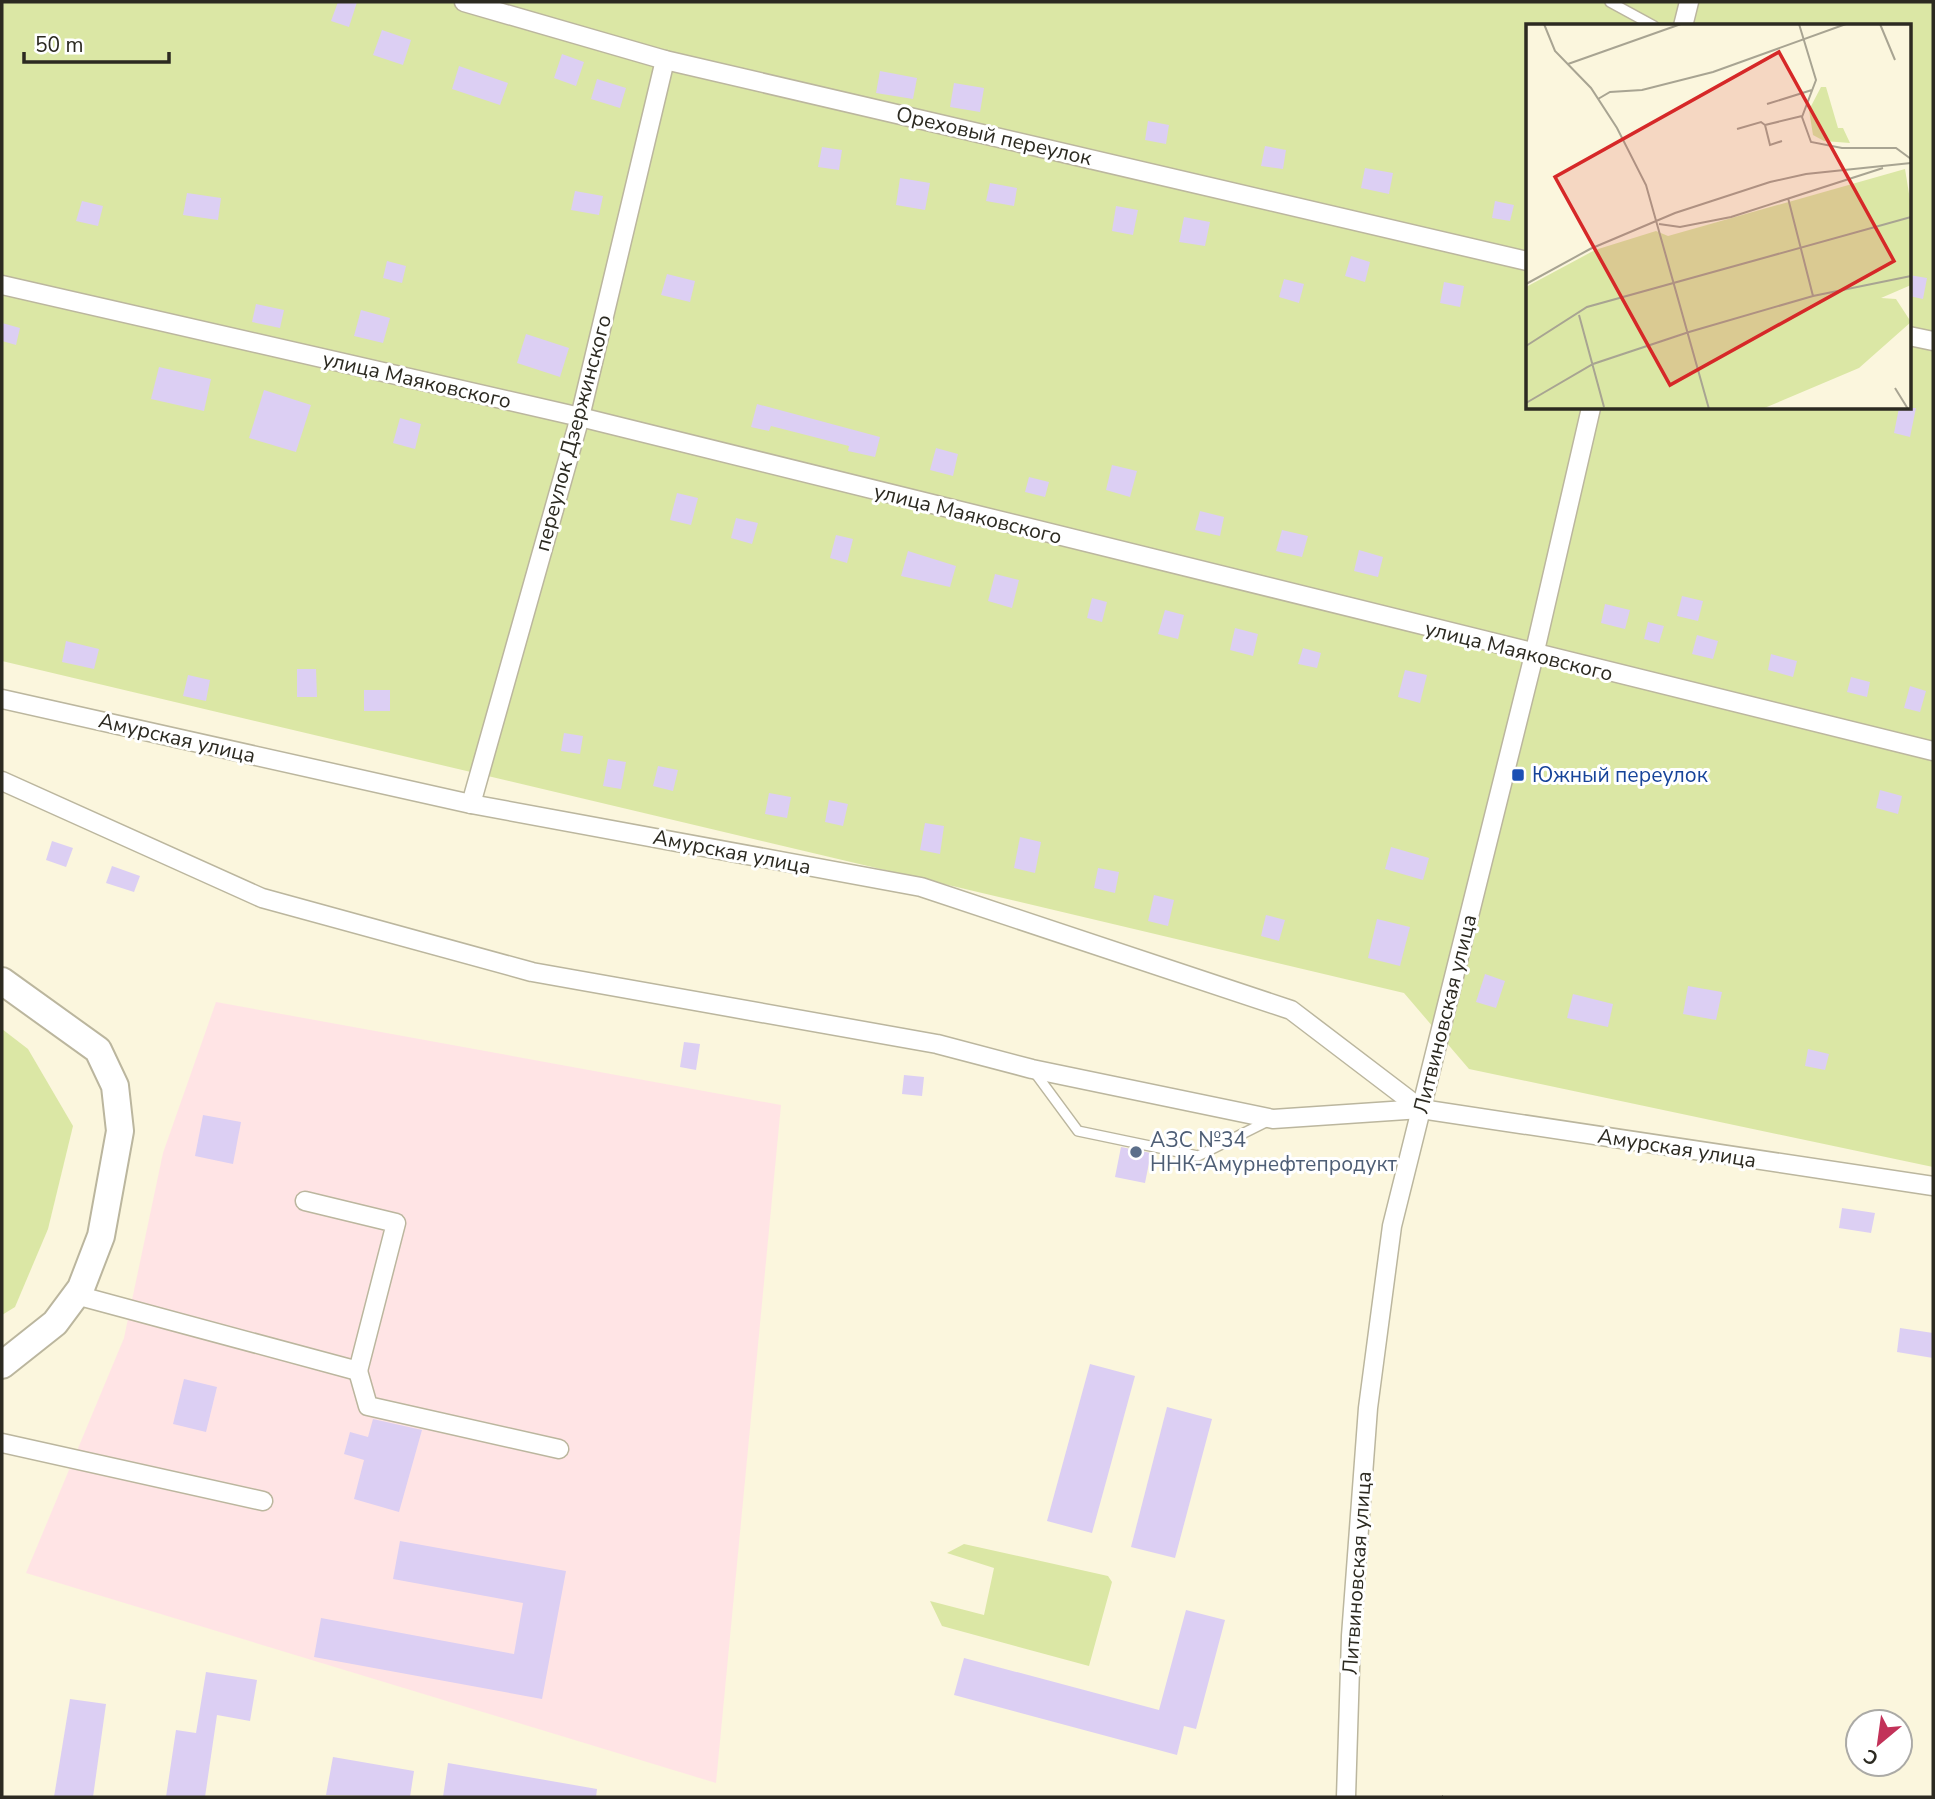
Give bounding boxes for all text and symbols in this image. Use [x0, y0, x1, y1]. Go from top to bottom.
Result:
scale bar [24, 21, 170, 65]
inset map [1526, 24, 1910, 410]
text: 50 m [35, 31, 84, 59]
street label: Ореховый переулок [893, 100, 1095, 172]
street label: переулок Дзержинского [528, 312, 618, 554]
street label: улица Маяковского [320, 345, 514, 415]
street label: улица Маяковского [871, 477, 1065, 551]
street label: улица Маяковского [1422, 614, 1616, 688]
street label: Амурская улица [96, 706, 258, 770]
place label: Южный переулок [1532, 761, 1709, 789]
marker: Южный переулок [1510, 767, 1526, 783]
street label: Амурская улица [651, 823, 813, 881]
street label: Литвиновская улица [1407, 912, 1483, 1116]
street label: Амурская улица [1596, 1122, 1758, 1174]
place label: АЗС №34 ННК-Амурнефтепродукт [1150, 1126, 1398, 1178]
marker: АЗС №34 ННК-Амурнефтепродукт [1128, 1144, 1144, 1160]
street label: Литвиновская улица [1336, 1470, 1378, 1676]
north arrow [1844, 1708, 1914, 1778]
text: С [1859, 1742, 1883, 1771]

